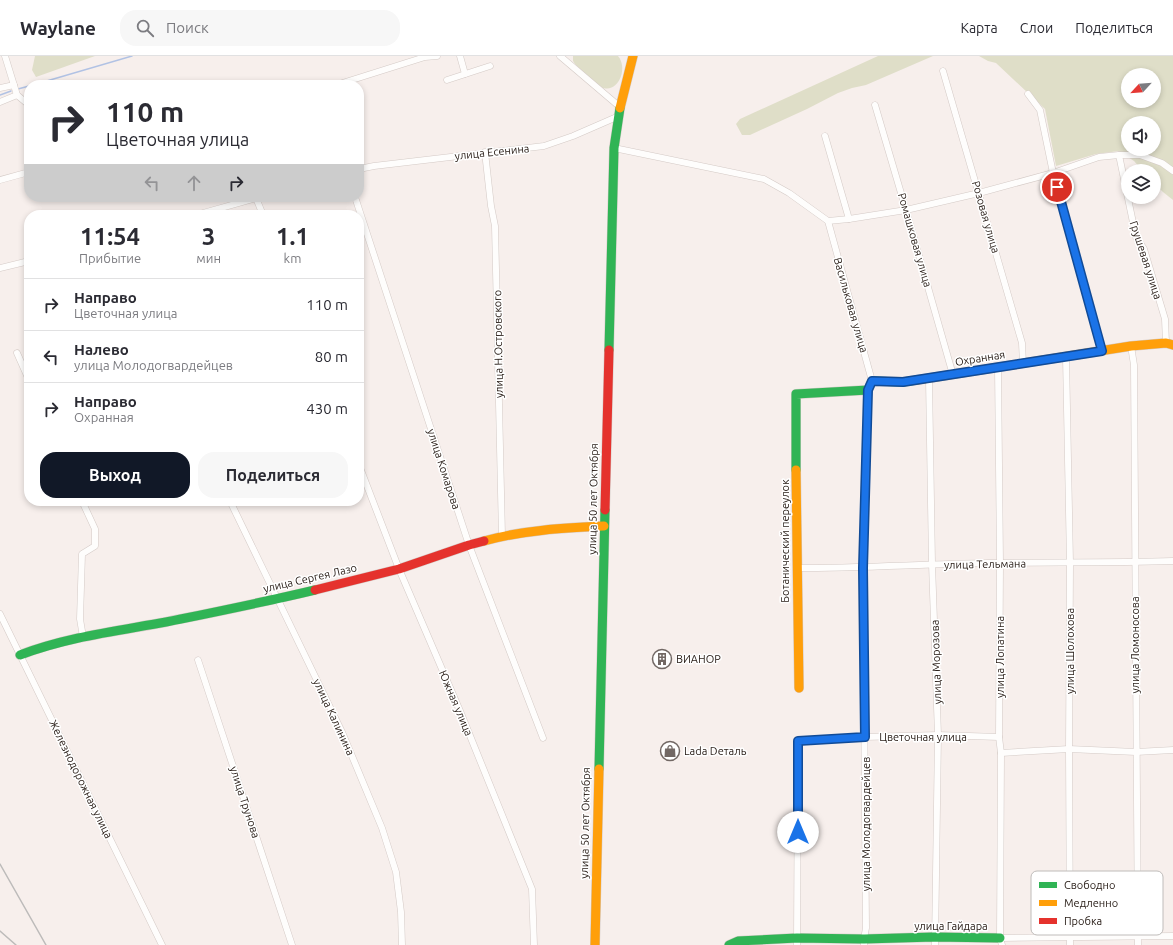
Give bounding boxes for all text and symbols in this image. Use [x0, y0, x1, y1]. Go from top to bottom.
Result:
search box [120, 10, 400, 46]
text: Waylane [20, 17, 96, 39]
icon: search [134, 17, 156, 39]
text: Поиск [166, 19, 209, 36]
text: Карта [960, 20, 998, 36]
text: Слои [1020, 20, 1053, 36]
text: Поделиться [1075, 20, 1153, 36]
north arrow [1121, 68, 1161, 108]
map controls [1121, 68, 1161, 204]
icon: right [40, 96, 92, 148]
text: 110 m [106, 96, 184, 127]
button: sound [1121, 116, 1161, 156]
text: Цветочная улица [106, 129, 249, 149]
street label: улица Есенина [454, 142, 530, 162]
button: layers [1121, 164, 1161, 204]
pin [1040, 170, 1074, 204]
icon: left [141, 172, 163, 194]
icon: ahead [183, 172, 205, 194]
icon: right [225, 172, 247, 194]
icon: arrive [1046, 176, 1068, 198]
street label: Розовая улица [970, 179, 1002, 255]
street label: Ромашковая улица [896, 191, 934, 289]
street label: Грушевая улица [1128, 219, 1164, 301]
text: 11:54 [80, 223, 140, 250]
text: 3 [202, 223, 215, 250]
text: 1.1 [276, 223, 309, 250]
text: Прибытие [79, 251, 141, 265]
text: мин [196, 251, 221, 265]
text: km [284, 251, 301, 265]
street label: Васильковая улица [832, 256, 870, 354]
text: Направо [74, 289, 137, 306]
street label: улица Н.Островского [491, 290, 505, 398]
icon: right [40, 294, 62, 316]
text: 110 m [306, 296, 348, 313]
text: Цветочная улица [74, 306, 178, 320]
text: Налево [74, 341, 129, 358]
icon: left [40, 346, 62, 368]
text: 80 m [315, 348, 348, 365]
street label: Охранная [954, 348, 1006, 368]
text: улица Молодогвардейцев [74, 358, 233, 372]
text: Направо [74, 393, 137, 410]
icon: right [40, 398, 62, 420]
text: 430 m [306, 400, 348, 417]
text: Охранная [74, 410, 134, 424]
street label: улица Комарова [425, 427, 463, 511]
street label: улица 50 лет Октября [586, 443, 600, 555]
button: Выход [40, 452, 190, 498]
button: Поделиться [198, 452, 348, 498]
street label: Ботанический переулок [779, 479, 791, 603]
street label: улица Тельмана [944, 557, 1026, 571]
street label: улица Сергея Лазо [262, 561, 358, 595]
street label: улица Ломоносова [1129, 596, 1141, 694]
street label: улица Шолохова [1064, 608, 1076, 694]
street label: улица Лопатина [994, 616, 1006, 698]
street label: улица Морозова [929, 619, 943, 705]
building icon: ВИАНОР [651, 648, 673, 670]
place label: ВИАНОР [676, 653, 721, 665]
street label: Южная улица [437, 668, 475, 738]
street label: улица Калинина [311, 677, 357, 757]
street label: Железнодорожная улица [47, 718, 115, 840]
street label: Цветочная улица [879, 731, 967, 743]
shop icon: Lada Dеталь [659, 740, 681, 762]
place label: Lada Dеталь [684, 745, 747, 757]
street label: улица Молодогвардейцев [860, 757, 872, 891]
street label: улица Трунова [228, 765, 262, 839]
street label: улица 50 лет Октября [578, 767, 592, 879]
position arrow [777, 811, 819, 853]
legend [1031, 871, 1163, 935]
text: Свободно [1064, 879, 1115, 891]
text: Медленно [1064, 897, 1118, 909]
text: Пробка [1064, 915, 1102, 927]
street label: улица Гайдара [914, 920, 988, 932]

